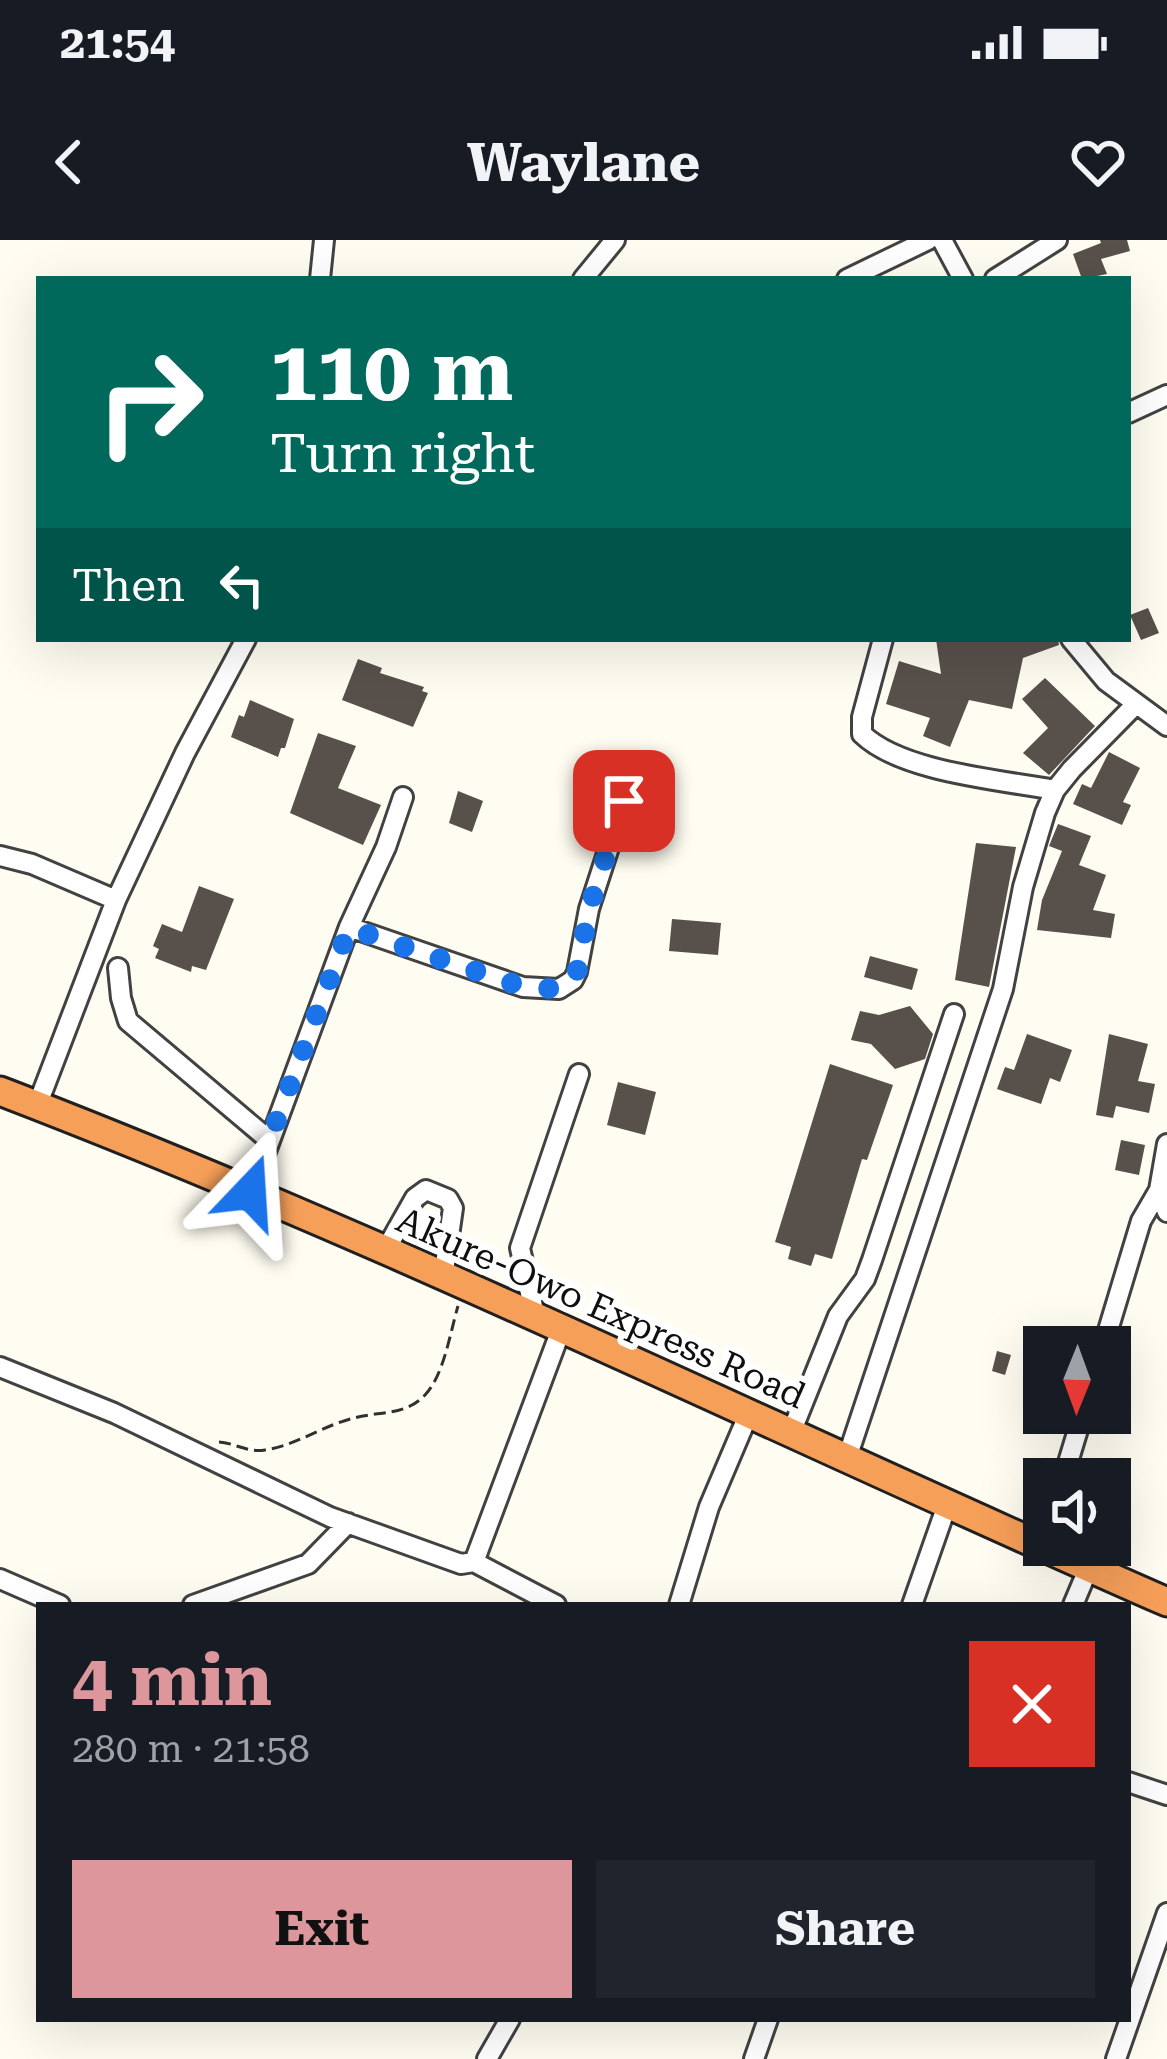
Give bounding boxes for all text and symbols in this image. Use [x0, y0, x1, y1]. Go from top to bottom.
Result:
text: 21:54 [60, 16, 175, 69]
icon: back [36, 129, 102, 195]
icon: heart [1065, 129, 1131, 195]
text: Waylane [467, 131, 700, 194]
text: 110 m [270, 322, 513, 420]
icon: right [72, 324, 228, 480]
text: Turn right [270, 422, 535, 485]
icon: left [209, 552, 275, 618]
text: Then [72, 559, 185, 612]
pin [573, 750, 675, 852]
icon: arrive [591, 768, 657, 834]
position arrow [187, 1129, 313, 1255]
street label: Akure-Owo Express Road [390, 1199, 812, 1417]
north arrow [1023, 1326, 1131, 1434]
map controls [1023, 1326, 1131, 1566]
button: sound [1023, 1458, 1131, 1566]
text: 4 min [72, 1638, 272, 1723]
button: close [969, 1641, 1095, 1767]
text: 280 m · 21:58 [72, 1726, 310, 1772]
button: Exit [72, 1860, 572, 1998]
button: Share [596, 1860, 1095, 1998]

